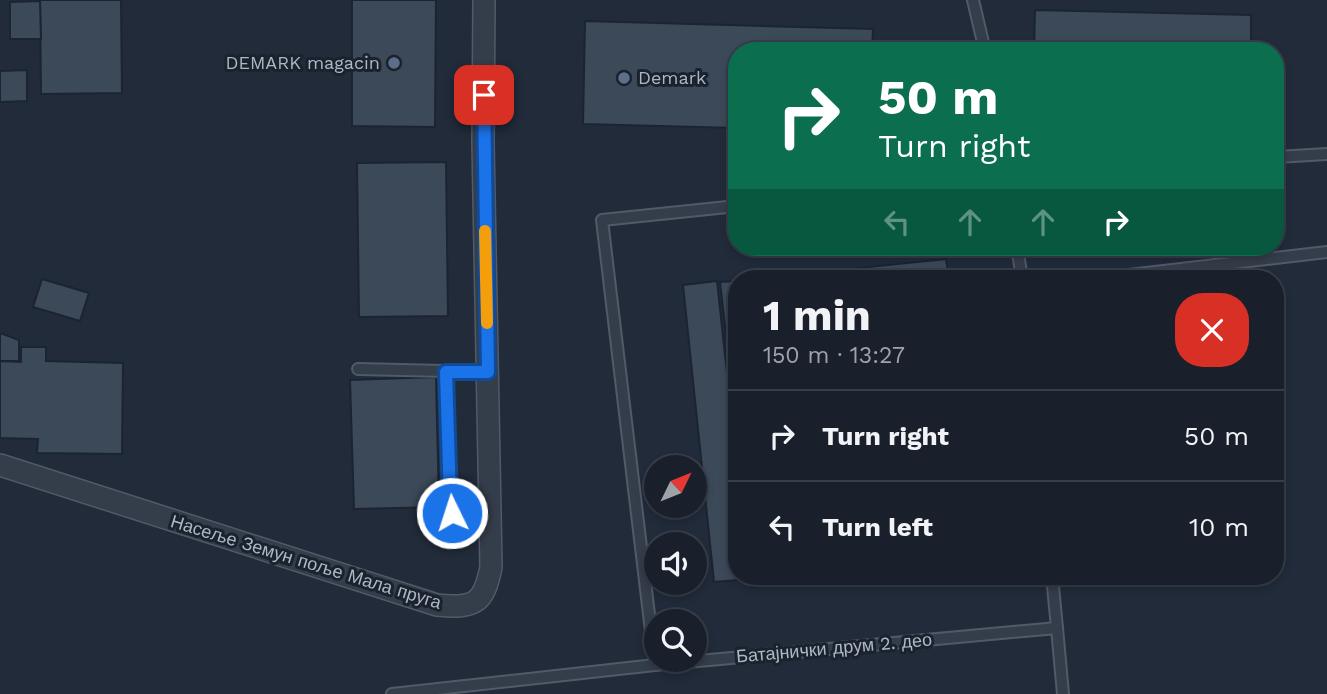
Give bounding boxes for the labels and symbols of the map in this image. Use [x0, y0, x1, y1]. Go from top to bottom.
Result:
place label: DEMARK magacin [225, 52, 380, 73]
marker: DEMARK magacin [386, 55, 402, 71]
pin [454, 65, 514, 125]
place label: Demark [638, 67, 706, 88]
marker: Demark [616, 70, 632, 86]
north arrow [644, 455, 707, 518]
position arrow [415, 476, 489, 550]
street label: Насеље Земун поље Мала пруга [168, 510, 445, 613]
street label: Батајнички друм 2. део [735, 628, 933, 667]

